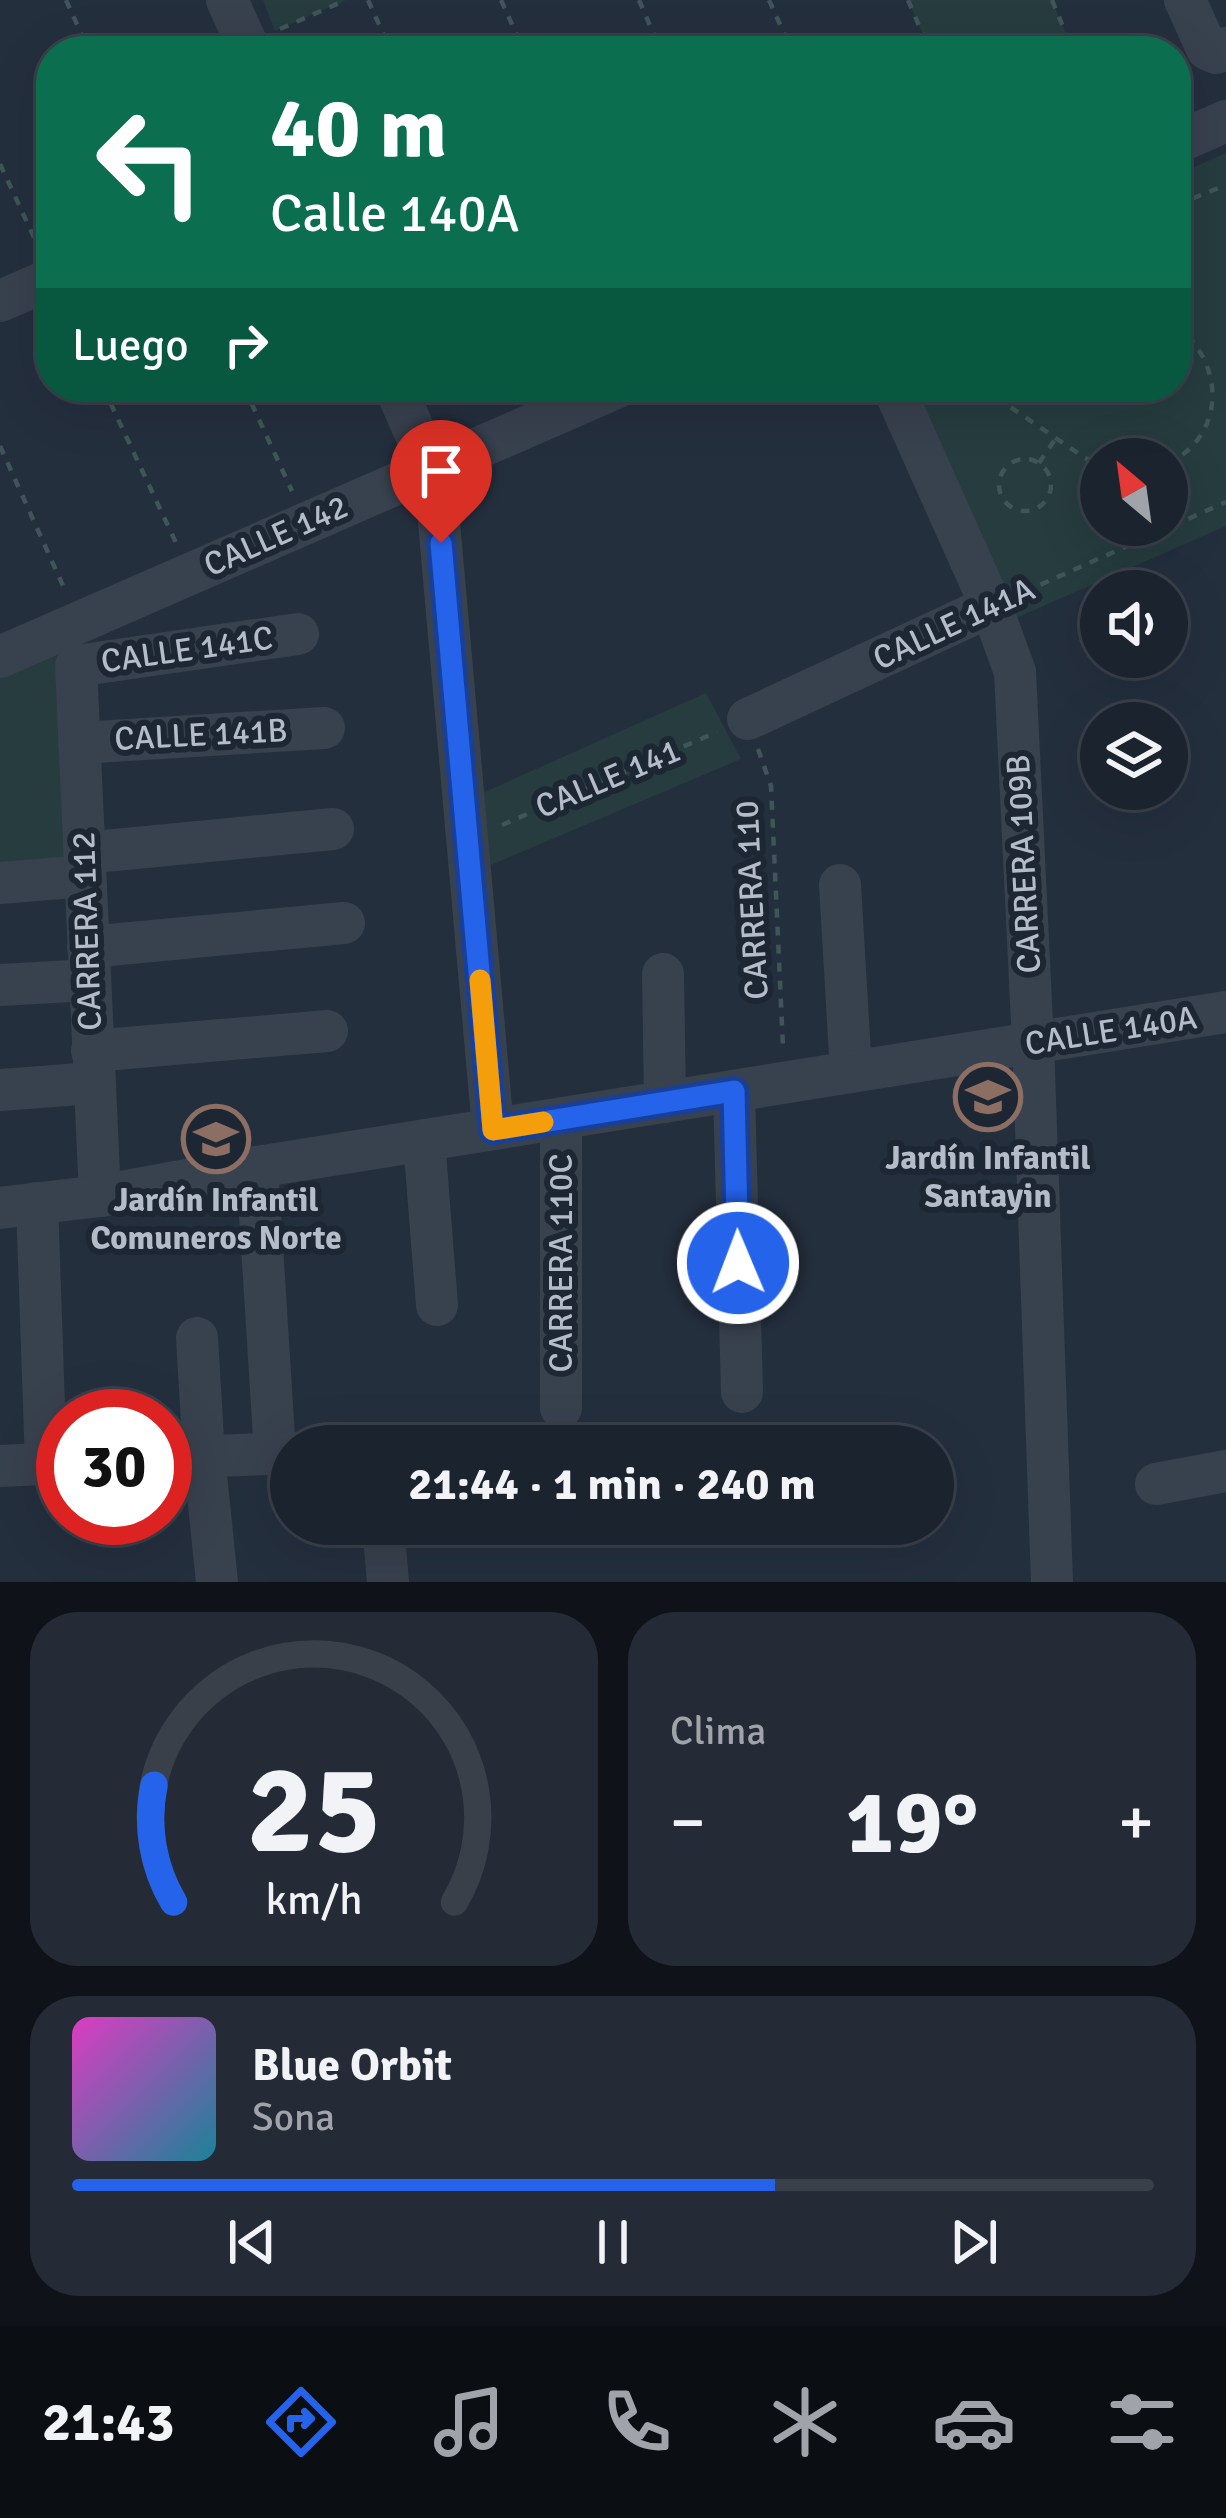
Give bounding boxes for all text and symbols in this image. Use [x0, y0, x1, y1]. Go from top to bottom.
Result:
text: 40 m [270, 77, 447, 181]
icon: left [72, 84, 228, 240]
text: Calle 140A [270, 180, 520, 247]
icon: right [213, 312, 279, 378]
text: Luego [72, 318, 189, 373]
pin [390, 420, 492, 543]
icon: arrive [408, 438, 474, 504]
north arrow [1080, 438, 1188, 546]
map controls [1080, 438, 1188, 810]
street label: CALLE 142 [198, 486, 354, 586]
street label: CALLE 141A [867, 569, 1041, 679]
button: sound [1080, 570, 1188, 678]
street label: CALLE 141C [98, 618, 276, 682]
button: layers [1080, 702, 1188, 810]
street label: CALLE 141B [113, 710, 289, 760]
street label: CALLE 141 [529, 730, 687, 828]
street label: CARRERA 109B [998, 754, 1050, 974]
street label: CARRERA 110 [726, 800, 778, 1000]
street label: CARRERA 112 [63, 831, 111, 1031]
street label: CALLE 140A [1022, 997, 1200, 1065]
school or university icon: Jardín Infantil Santayin [953, 1062, 1023, 1132]
school or university icon: Jardín Infantil Comuneros Norte [181, 1104, 251, 1174]
place label: Jardín Infantil Santayin [885, 1138, 1091, 1217]
street label: CARRERA 110C [541, 1153, 582, 1373]
place label: Jardín Infantil Comuneros Norte [90, 1180, 342, 1259]
position arrow [675, 1200, 801, 1326]
speed limit sign: 30 [36, 1389, 192, 1545]
text: 21:44 · 1 min · 240 m [408, 1457, 816, 1512]
text: Clima [670, 1707, 766, 1755]
text: 25 [247, 1734, 381, 1887]
text: 19° [845, 1767, 979, 1878]
text: − [670, 1782, 706, 1863]
text: + [1118, 1782, 1154, 1863]
text: km/h [265, 1874, 363, 1927]
text: Blue Orbit [252, 2038, 452, 2093]
text: Sona [252, 2093, 335, 2141]
icon: previous [219, 2209, 285, 2275]
icon: pause [580, 2209, 646, 2275]
icon: next [941, 2209, 1007, 2275]
icon: directions [259, 2380, 343, 2464]
icon: music [427, 2380, 511, 2464]
icon: phone [595, 2380, 679, 2464]
icon: climate [763, 2380, 847, 2464]
icon: car [932, 2380, 1016, 2464]
icon: filters [1100, 2380, 1184, 2464]
text: 21:43 [42, 2389, 175, 2456]

